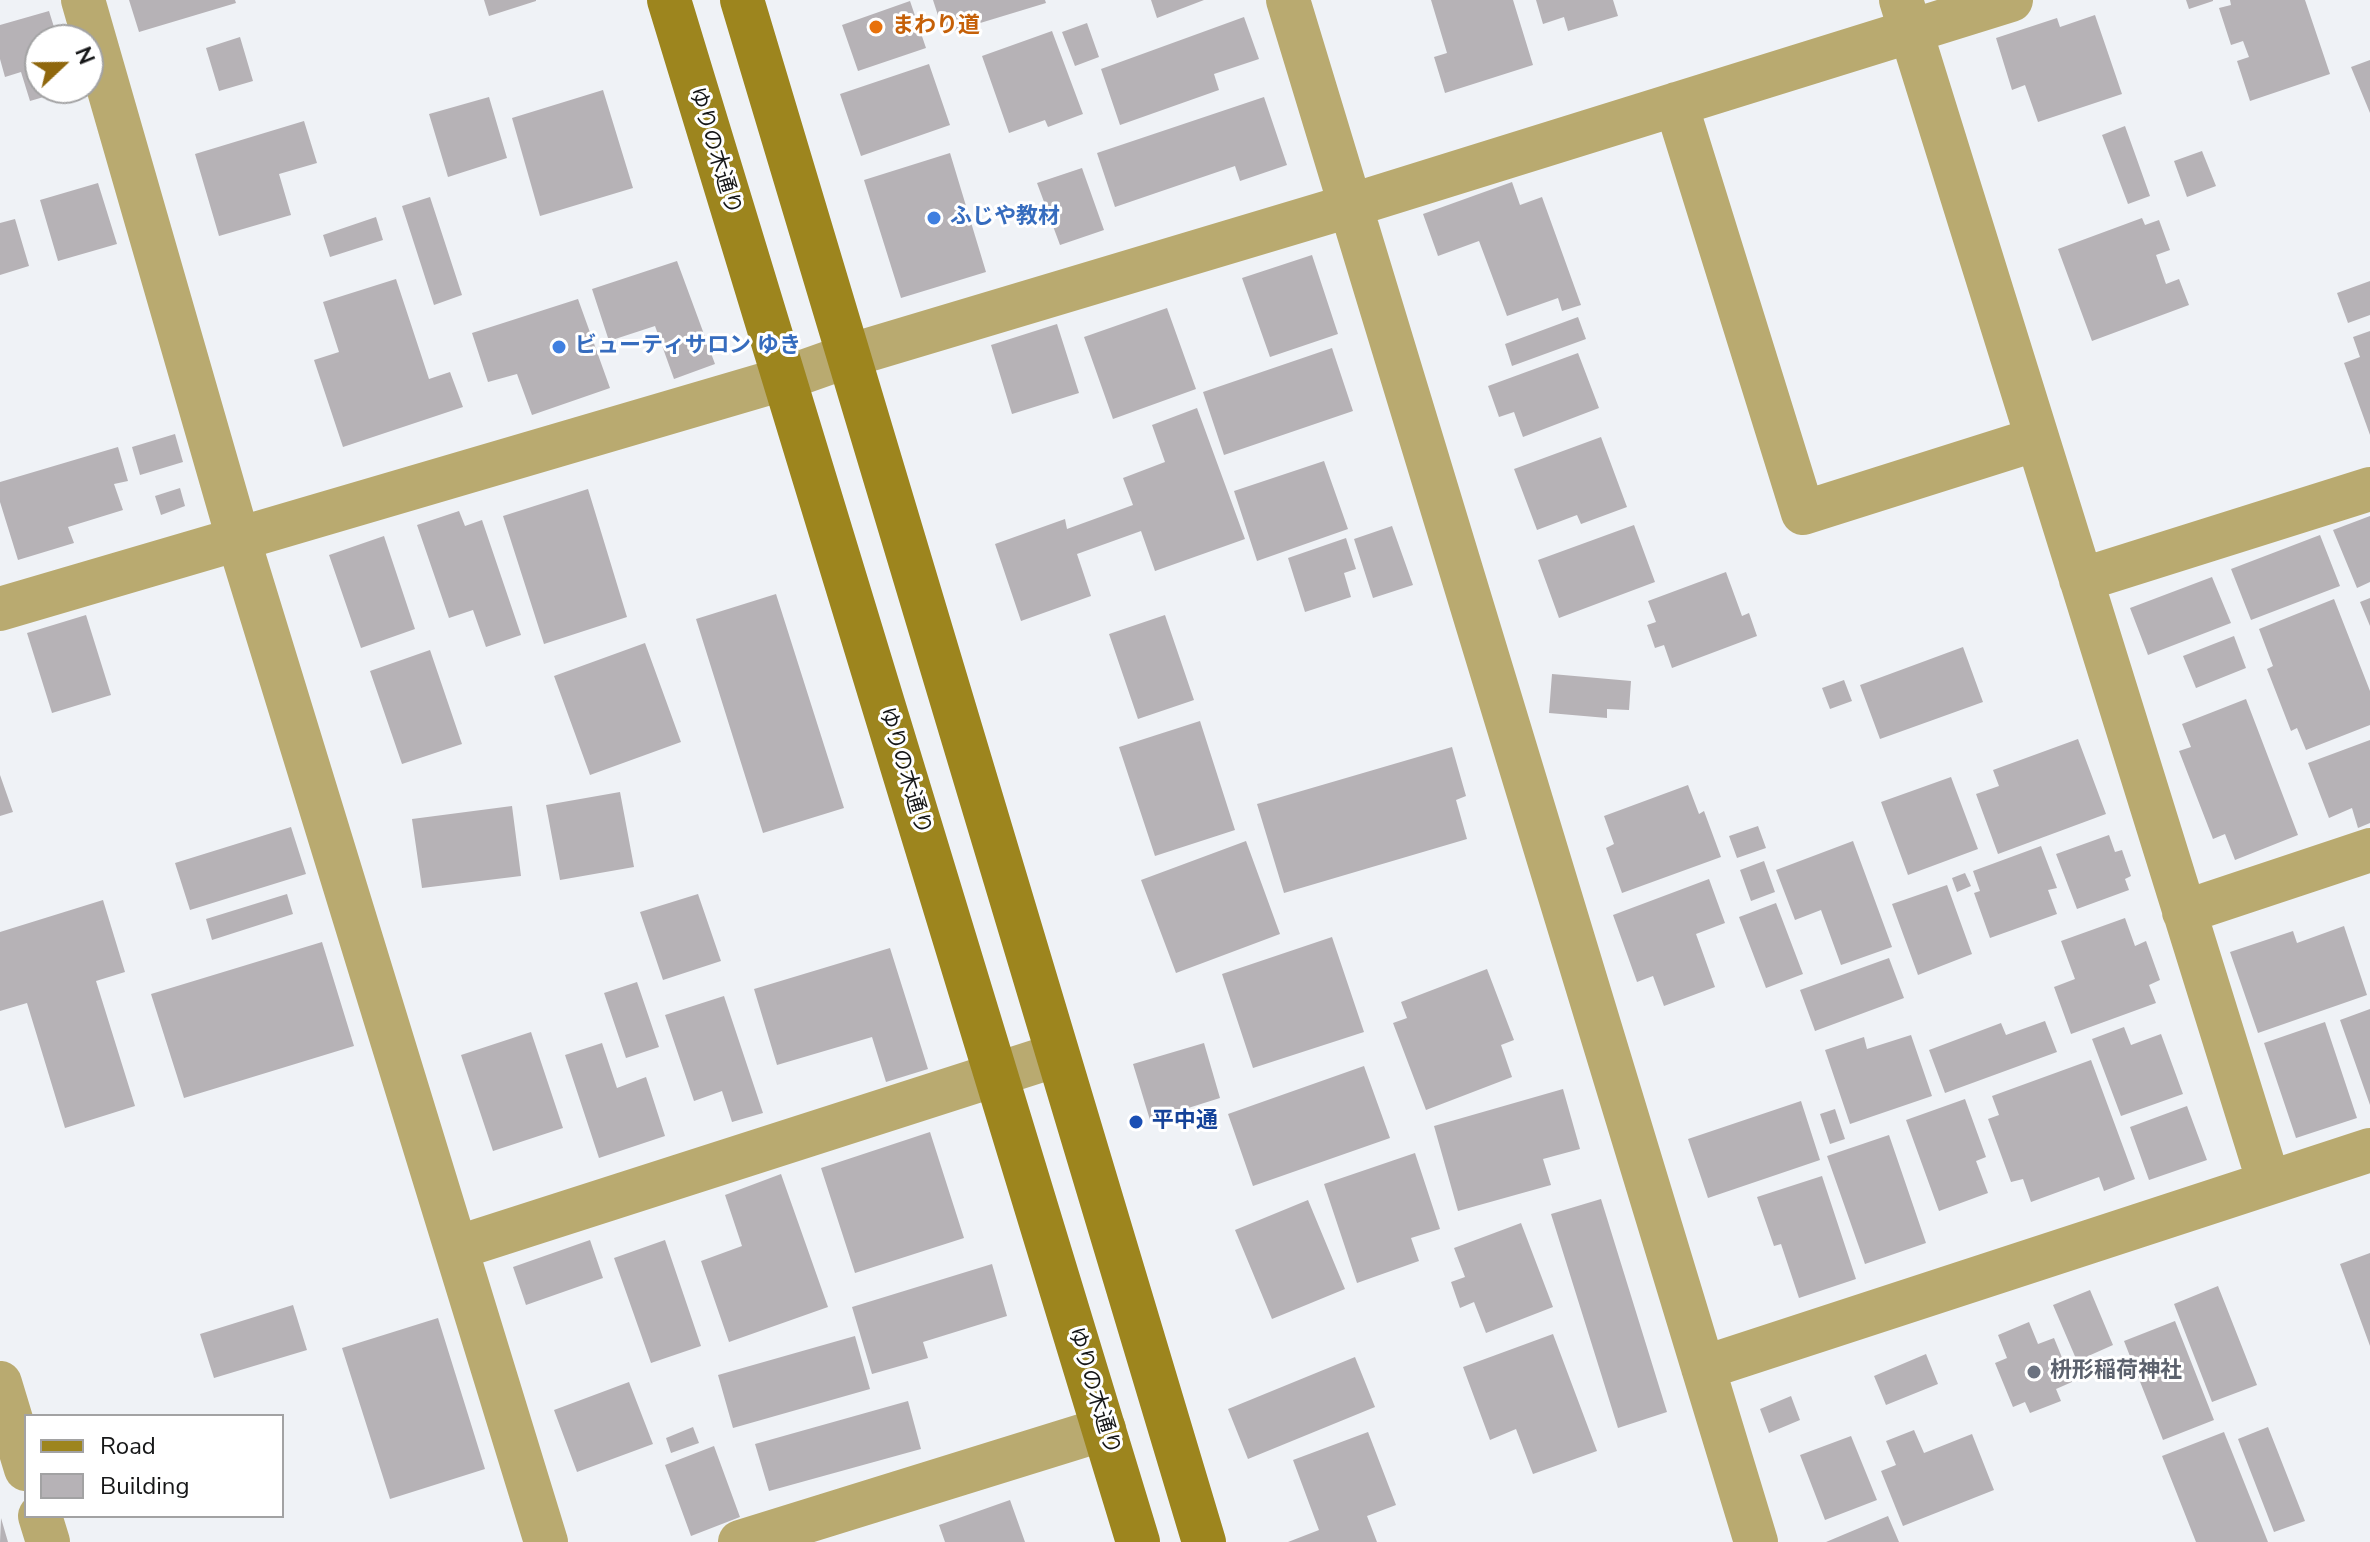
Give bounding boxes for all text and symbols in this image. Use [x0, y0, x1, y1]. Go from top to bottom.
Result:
place label: まわり道 [892, 14, 980, 40]
marker: まわり道 [867, 18, 885, 36]
north arrow [24, 24, 104, 104]
text: N [67, 43, 101, 69]
street label: ゆりの木通り [682, 84, 746, 218]
place label: ふじや教材 [950, 205, 1060, 231]
marker: ふじや教材 [925, 209, 943, 227]
place label: ビューティサロン ゆき [575, 334, 801, 360]
marker: ビューティサロン ゆき [550, 338, 568, 356]
street label: ゆりの木通り [872, 704, 936, 838]
place label: 平中通 [1152, 1109, 1218, 1135]
marker: 平中通 [1127, 1113, 1145, 1131]
street label: ゆりの木通り [1061, 1324, 1125, 1458]
place label: 枡形稲荷神社 [2050, 1359, 2182, 1385]
marker: 枡形稲荷神社 [2025, 1363, 2043, 1381]
legend [24, 1414, 284, 1518]
text: Road [100, 1430, 156, 1462]
text: Building [100, 1470, 190, 1502]

